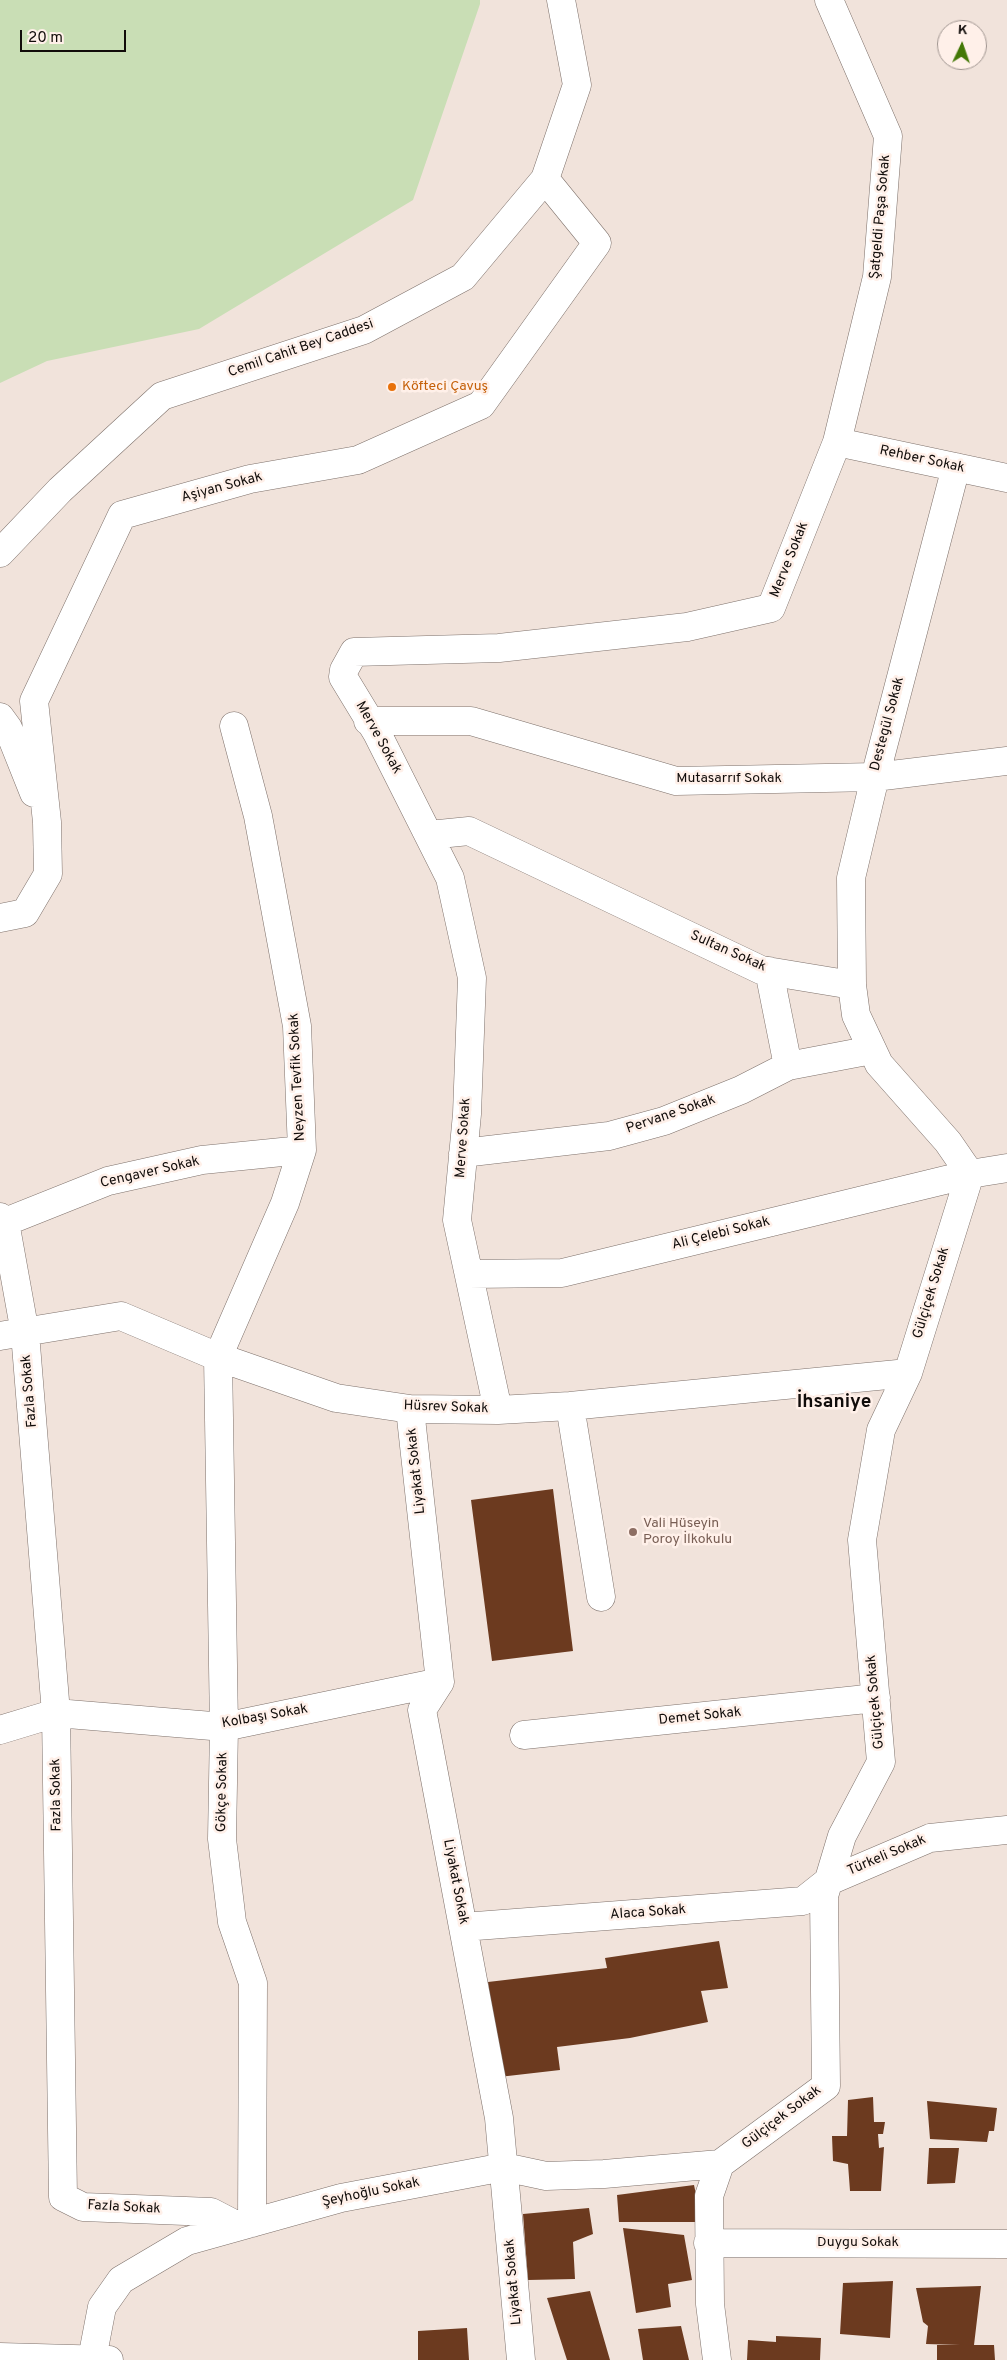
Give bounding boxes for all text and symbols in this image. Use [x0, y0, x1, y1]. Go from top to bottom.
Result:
scale bar [22, 20, 129, 52]
north arrow [937, 20, 987, 70]
text: K [957, 22, 968, 39]
text: 20 m [28, 29, 63, 48]
street label: Şatgeldi Paşa Sokak [867, 154, 895, 280]
street label: Cemil Cahit Bey Caddesi [226, 316, 376, 382]
place label: Köfteci Çavuş [402, 379, 488, 395]
marker: Köfteci Çavuş [386, 381, 398, 393]
street label: Rehber Sokak [878, 443, 966, 477]
street label: Aşiyan Sokak [180, 469, 264, 507]
street label: Merve Sokak [767, 520, 813, 600]
street label: Destegül Sokak [867, 675, 909, 773]
street label: Merve Sokak [351, 699, 405, 777]
street label: Mutasarrıf Sokak [676, 771, 782, 787]
street label: Sultan Sokak [687, 928, 769, 976]
street label: Neyzen Tevfik Sokak [286, 1012, 310, 1142]
street label: Pervane Sokak [624, 1092, 718, 1138]
street label: Merve Sokak [453, 1097, 475, 1179]
street label: Cengaver Sokak [99, 1153, 201, 1193]
street label: Ali Çelebi Sokak [670, 1214, 772, 1254]
street label: Gülçiçek Sokak [910, 1245, 954, 1341]
street label: Fazla Sokak [18, 1354, 42, 1428]
district label: İhsaniye [797, 1392, 871, 1414]
street label: Hüsrev Sokak [403, 1398, 489, 1418]
street label: Liyakat Sokak [404, 1427, 430, 1515]
place label: Vali Hüseyin Poroy İlkokulu [643, 1516, 732, 1548]
marker: Vali Hüseyin Poroy İlkokulu [627, 1526, 639, 1538]
street label: Gülçiçek Sokak [863, 1654, 889, 1750]
street label: Kolbaşı Sokak [221, 1701, 309, 1733]
street label: Demet Sokak [658, 1704, 742, 1730]
street label: Gökçe Sokak [214, 1752, 232, 1832]
street label: Fazla Sokak [48, 1758, 66, 1832]
street label: Türkeli Sokak [845, 1832, 929, 1880]
street label: Liyakat Sokak [438, 1838, 472, 1926]
street label: Alaca Sokak [609, 1902, 687, 1924]
street label: Gülçiçek Sokak [739, 2083, 825, 2153]
street label: Şeyhoğlu Sokak [321, 2174, 421, 2212]
street label: Fazla Sokak [87, 2198, 161, 2218]
street label: Duygu Sokak [817, 2235, 899, 2251]
street label: Liyakat Sokak [502, 2238, 526, 2326]

